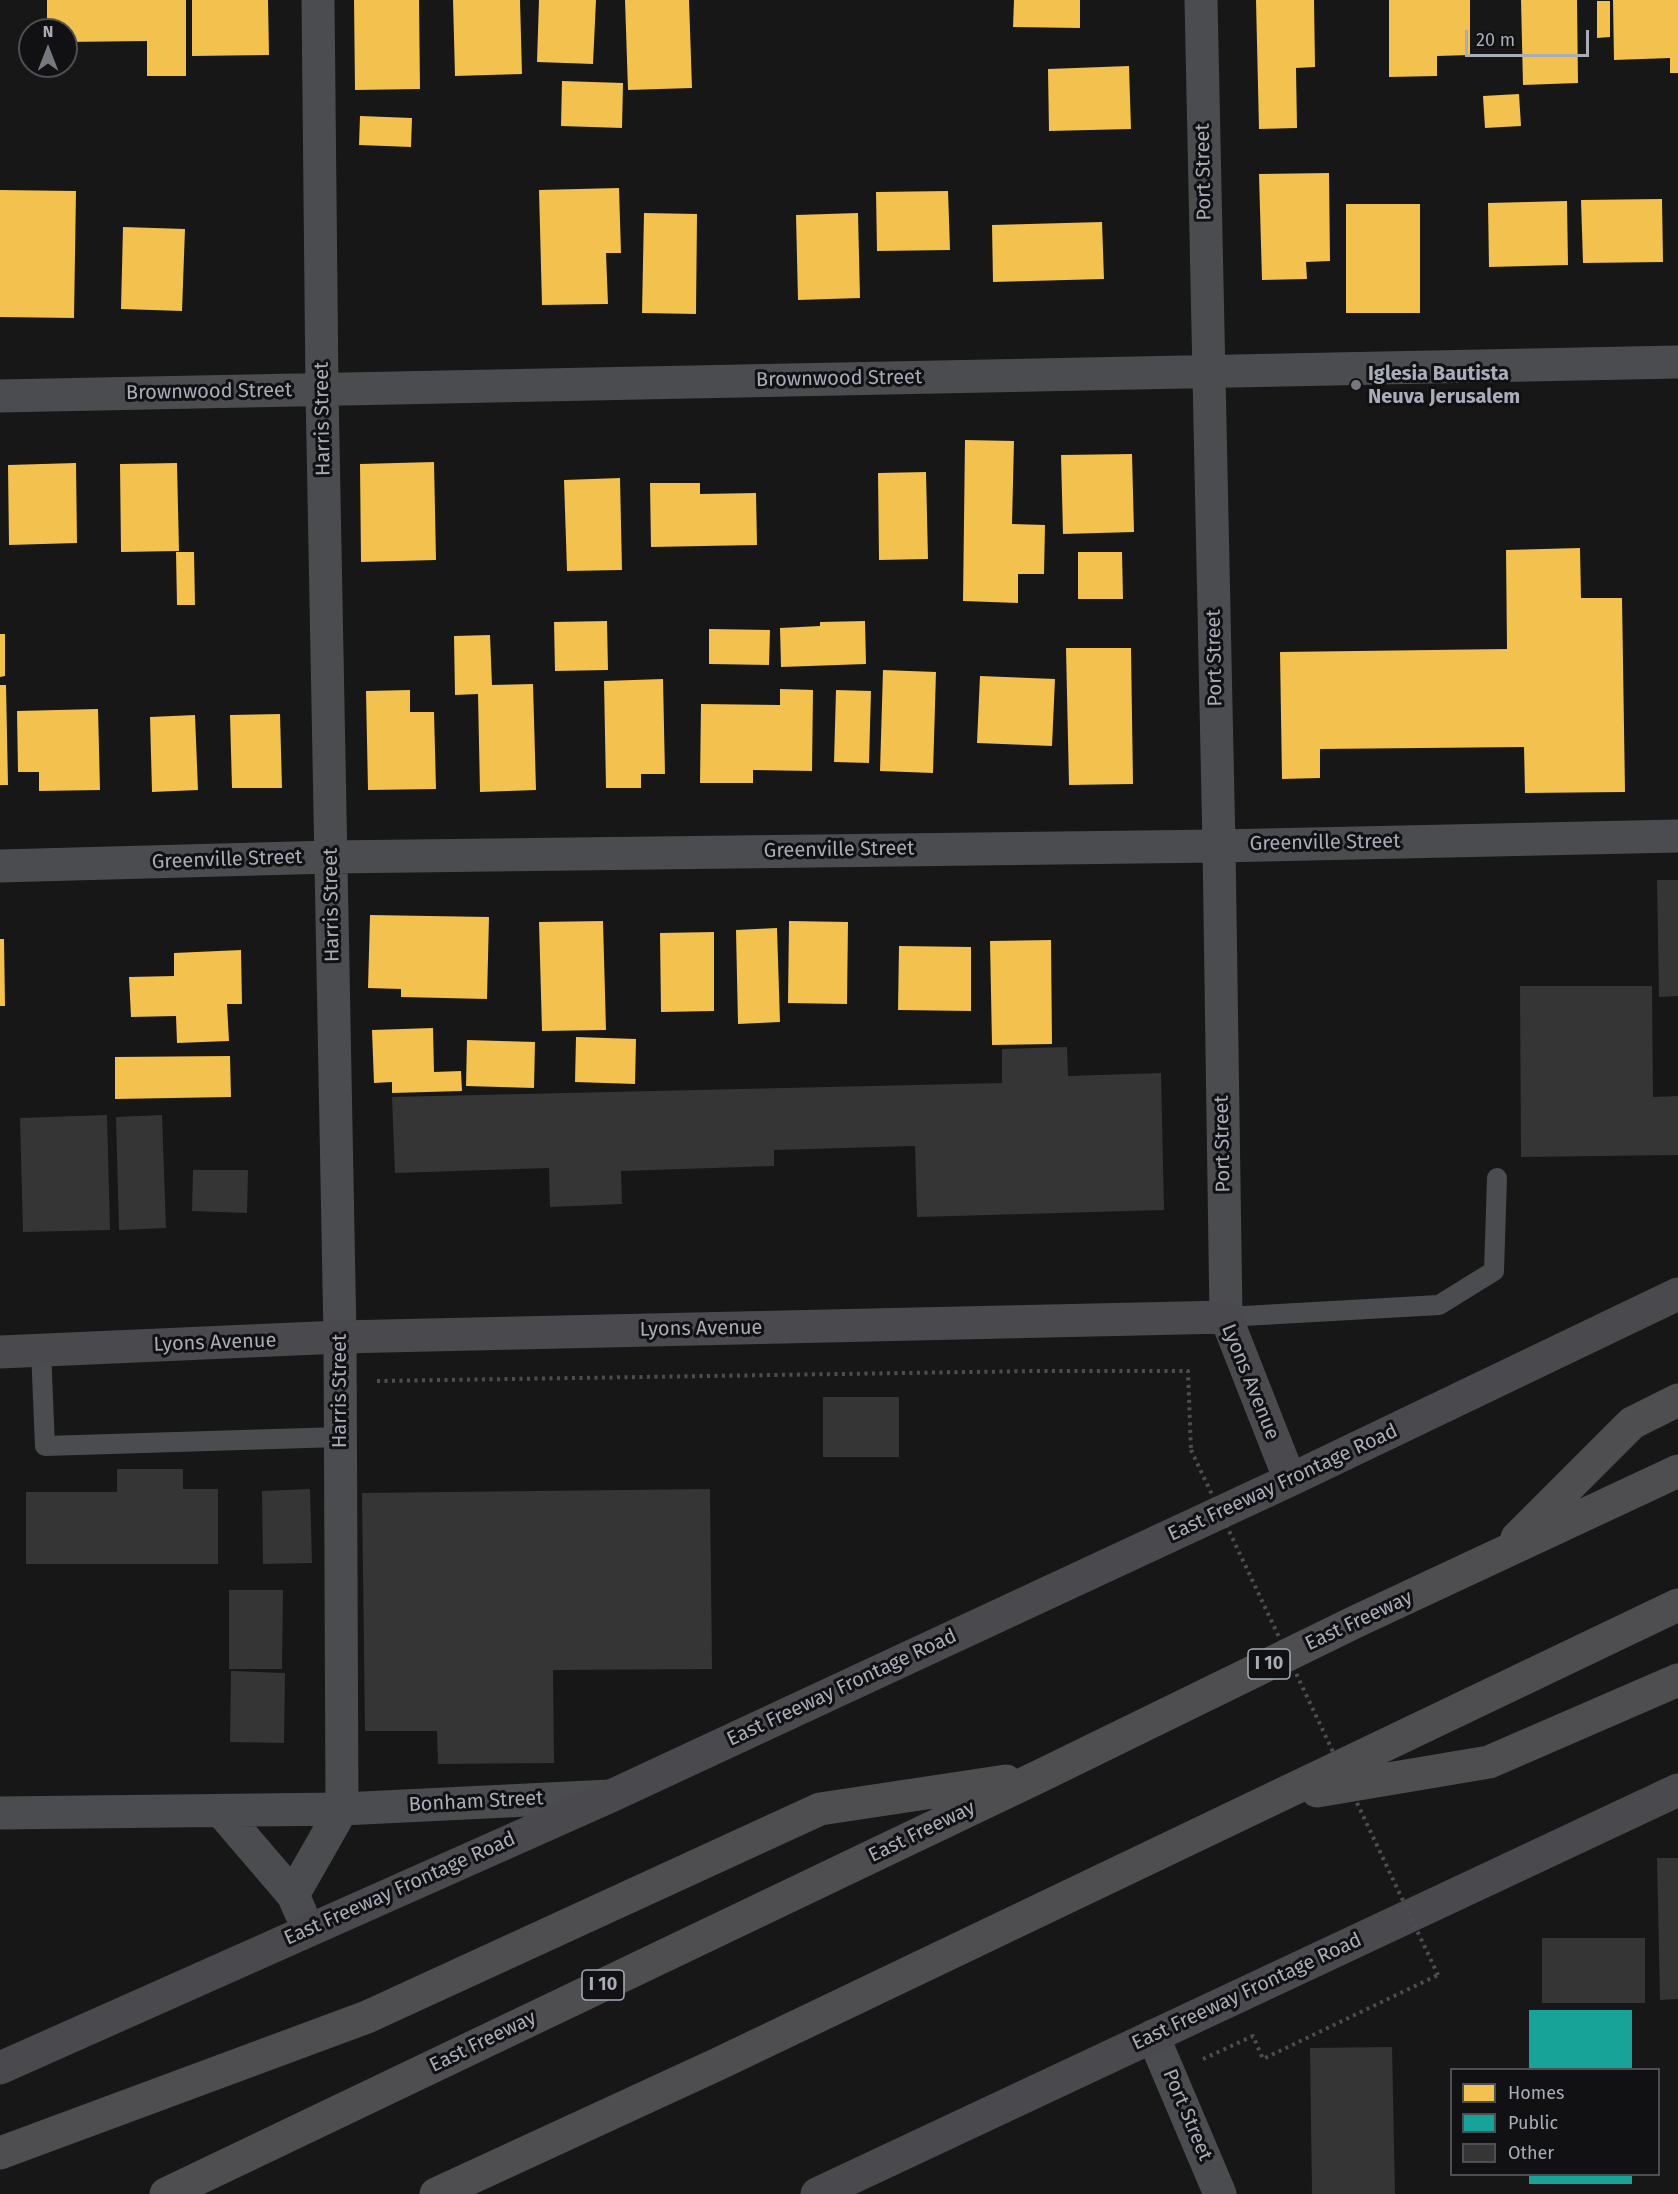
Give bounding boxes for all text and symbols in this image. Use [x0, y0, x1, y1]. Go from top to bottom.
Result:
north arrow [18, 18, 78, 78]
scale bar [1468, 18, 1592, 56]
text: N [43, 22, 53, 41]
text: 20 m [1476, 29, 1515, 51]
street label: Port Street [1191, 123, 1217, 221]
street label: Harris Street [310, 362, 336, 476]
place label: Iglesia Bautista Neuva Jerusalem [1368, 362, 1520, 409]
street label: Brownwood Street [756, 366, 922, 392]
marker: Iglesia Bautista Neuva Jerusalem [1349, 378, 1363, 392]
street label: Brownwood Street [126, 379, 292, 405]
street label: Port Street [1202, 609, 1228, 707]
street label: Greenville Street [1249, 830, 1401, 856]
street label: Greenville Street [763, 837, 915, 863]
street label: Greenville Street [151, 845, 303, 875]
street label: Harris Street [319, 848, 345, 962]
street label: Port Street [1210, 1095, 1236, 1193]
street label: Lyons Avenue [639, 1316, 763, 1342]
street label: Lyons Avenue [1216, 1321, 1284, 1443]
street label: Lyons Avenue [153, 1329, 277, 1357]
street label: Harris Street [328, 1334, 352, 1448]
street label: East Freeway Frontage Road [1164, 1419, 1402, 1547]
street label: East Freeway [1302, 1586, 1416, 1656]
street label: East Freeway Frontage Road [723, 1624, 961, 1752]
road number: I 10 [1248, 1649, 1290, 1679]
street label: Bonham Street [408, 1786, 544, 1818]
street label: East Freeway [865, 1796, 979, 1868]
street label: East Freeway Frontage Road [281, 1827, 519, 1951]
street label: East Freeway Frontage Road [1128, 1928, 1366, 2056]
road number: I 10 [582, 1970, 624, 2000]
street label: East Freeway [426, 2006, 540, 2078]
street label: Port Street [1157, 2066, 1217, 2164]
legend [1450, 2068, 1660, 2176]
text: Homes [1508, 2082, 1564, 2104]
text: Public [1508, 2112, 1558, 2134]
text: Other [1508, 2142, 1554, 2164]

